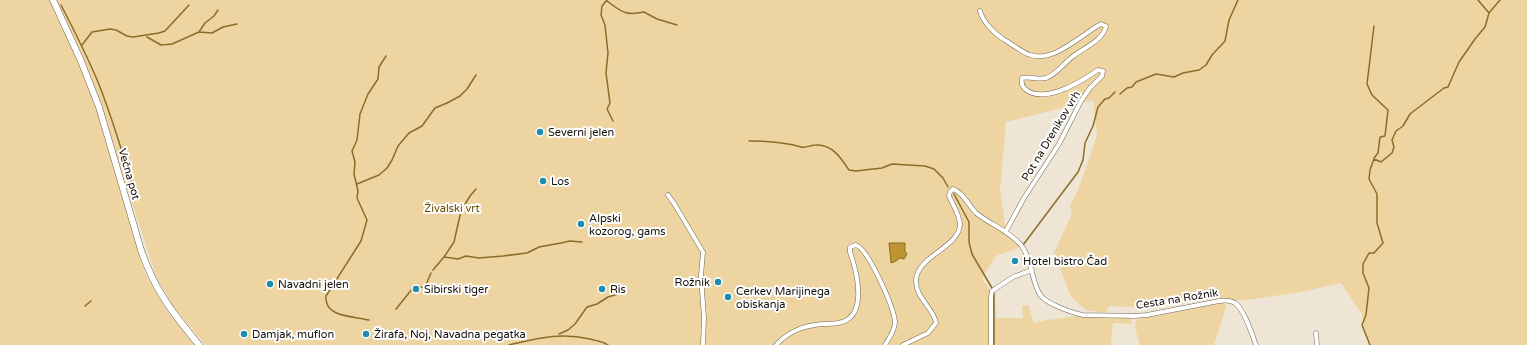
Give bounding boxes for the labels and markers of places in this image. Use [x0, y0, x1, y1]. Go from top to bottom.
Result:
place label: Severni jelen [548, 126, 614, 139]
marker: Severni jelen [535, 127, 545, 137]
place label: Los [551, 175, 569, 188]
marker: Los [538, 176, 548, 186]
place label: Alpski kozorog, gams [589, 212, 666, 238]
marker: Alpski kozorog, gams [576, 219, 586, 229]
place label: Hotel bistro Čad [1023, 254, 1107, 268]
marker: Hotel bistro Čad [1010, 256, 1020, 266]
place label: Rožnik [675, 276, 710, 289]
marker: Rožnik [713, 277, 723, 287]
place label: Navadni jelen [278, 278, 349, 291]
marker: Navadni jelen [265, 279, 275, 289]
place label: Sibirski tiger [424, 283, 489, 296]
place label: Ris [610, 283, 626, 296]
marker: Sibirski tiger [411, 284, 421, 294]
marker: Ris [597, 284, 607, 294]
place label: Cerkev Marijinega obiskanja [736, 285, 830, 311]
marker: Cerkev Marijinega obiskanja [723, 292, 733, 302]
place label: Damjak, muflon [252, 328, 334, 341]
place label: Žirafa, Noj, Navadna pegatka [374, 328, 526, 341]
marker: Damjak, muflon [239, 329, 249, 339]
marker: Žirafa, Noj, Navadna pegatka [361, 329, 371, 339]

